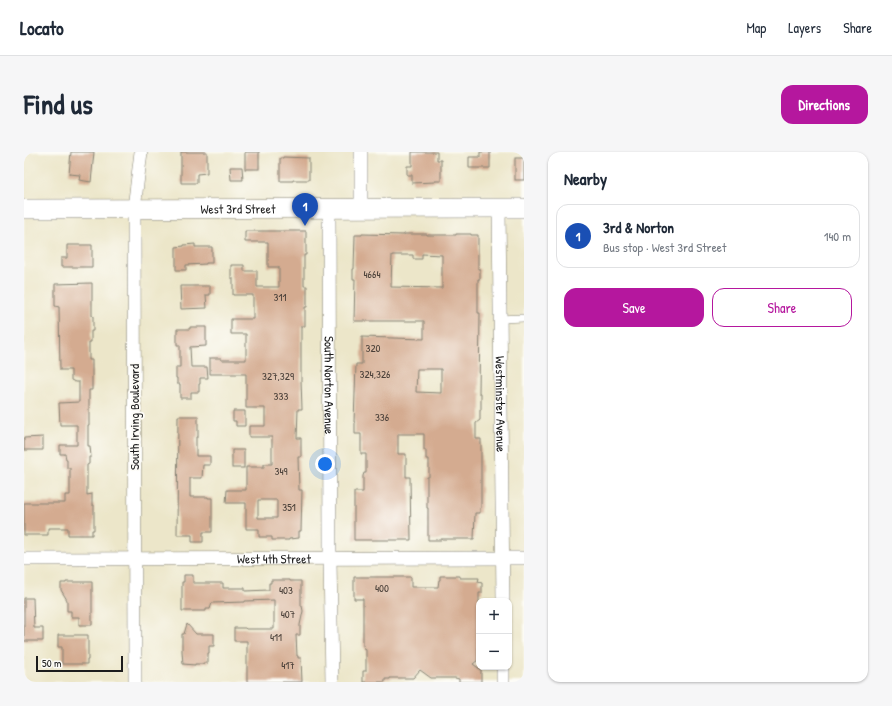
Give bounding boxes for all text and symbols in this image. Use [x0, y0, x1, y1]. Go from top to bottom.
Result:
text: Locato [20, 15, 64, 41]
text: Map [746, 18, 766, 37]
text: Layers [788, 18, 821, 37]
text: Share [843, 18, 872, 37]
text: Find us [24, 85, 93, 123]
button: Directions [781, 85, 868, 124]
text: Nearby [564, 167, 607, 190]
pin: 1 [292, 193, 318, 226]
street label: West 3rd Street [201, 199, 276, 218]
text: 3rd & Norton [603, 217, 674, 238]
text: 1 [576, 227, 580, 245]
text: 140 m [824, 227, 851, 245]
text: Bus stop · West 3rd Street [603, 238, 726, 256]
house number: 4664 [363, 267, 381, 281]
button: Save [564, 288, 704, 327]
button: Share [712, 288, 852, 327]
house number: 311 [274, 290, 286, 304]
street label: South Norton Avenue [320, 336, 339, 434]
house number: 320 [365, 341, 381, 355]
street label: Westminster Avenue [492, 356, 510, 452]
street label: South Irving Boulevard [125, 364, 143, 470]
house number: 324,326 [360, 367, 391, 381]
house number: 327,329 [262, 369, 294, 383]
house number: 333 [274, 389, 288, 403]
house number: 336 [375, 410, 390, 424]
your location [315, 454, 335, 474]
house number: 349 [274, 464, 288, 478]
house number: 351 [282, 500, 296, 514]
street label: West 4th Street [237, 549, 311, 568]
house number: 400 [375, 581, 389, 595]
house number: 403 [279, 583, 293, 597]
map controls [476, 598, 512, 670]
button: + [476, 598, 512, 634]
house number: 407 [281, 607, 295, 621]
house number: 411 [270, 630, 282, 644]
button: − [476, 634, 512, 670]
scale bar [36, 654, 123, 673]
text: 50 m [42, 656, 62, 670]
house number: 417 [281, 658, 295, 672]

